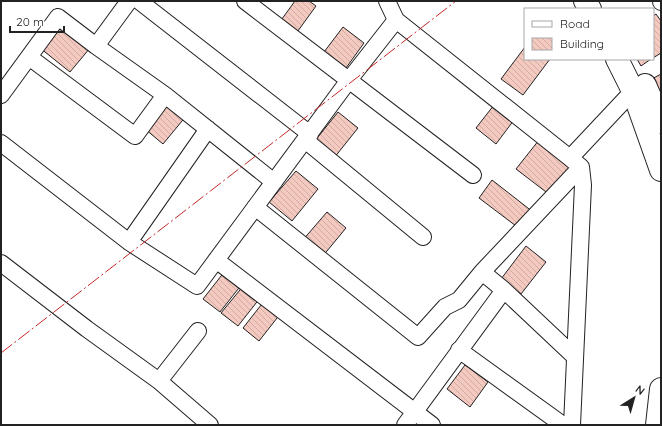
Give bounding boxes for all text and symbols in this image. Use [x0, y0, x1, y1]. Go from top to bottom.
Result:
scale bar [10, 8, 64, 34]
legend [524, 8, 654, 60]
text: 20 m [16, 14, 44, 29]
text: Road [560, 16, 590, 31]
text: Building [560, 36, 604, 51]
north arrow [614, 378, 654, 418]
text: N [633, 382, 647, 398]

